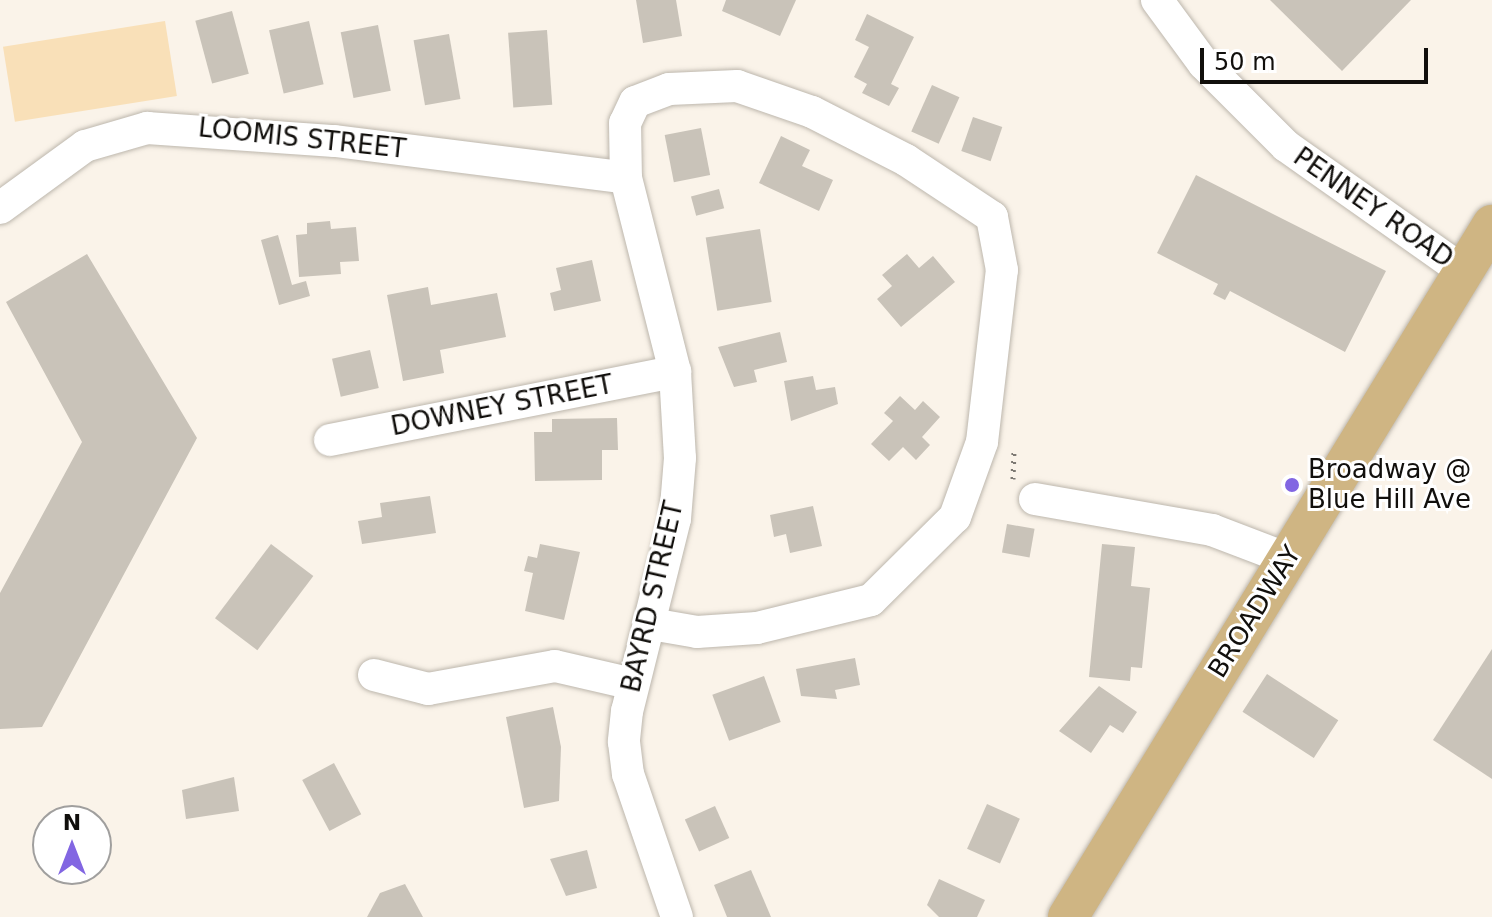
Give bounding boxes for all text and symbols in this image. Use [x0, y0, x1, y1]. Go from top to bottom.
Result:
scale bar [1204, 32, 1432, 82]
text: 50 m [1214, 48, 1276, 76]
street label: LOOMIS STREET [197, 113, 407, 165]
street label: PENNEY ROAD [1287, 141, 1459, 275]
street label: DOWNEY STREET [388, 369, 616, 443]
place label: Broadway @ Blue Hill Ave [1308, 454, 1471, 516]
marker: Broadway @ Blue Hill Ave [1283, 476, 1301, 494]
street label: BAYRD STREET [616, 498, 690, 696]
street label: BROADWAY [1202, 540, 1308, 684]
north arrow [32, 805, 112, 885]
text: N [63, 810, 81, 835]

